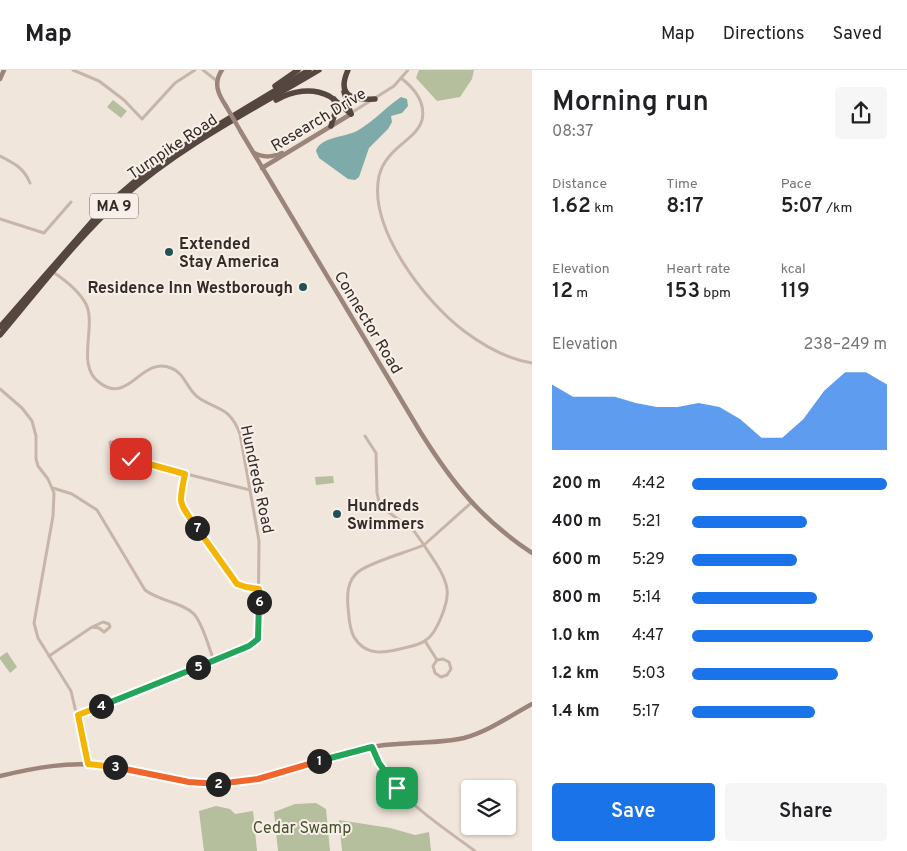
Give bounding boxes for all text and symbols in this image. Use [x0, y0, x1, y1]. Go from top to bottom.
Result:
text: Map [25, 20, 72, 50]
text: Map [661, 23, 695, 46]
text: Directions [723, 23, 805, 46]
text: Saved [833, 23, 882, 46]
street label: Research Drive [268, 84, 370, 157]
text: Morning run [552, 85, 709, 121]
button: share [835, 87, 887, 139]
street label: Turnpike Road [125, 110, 222, 185]
text: 08:37 [552, 122, 593, 142]
text: Distance [552, 176, 607, 193]
text: Time [666, 176, 698, 193]
text: Pace [781, 176, 811, 193]
text: 1.62 [552, 193, 591, 220]
text: 8:17 [666, 193, 704, 220]
text: 5:07 [781, 193, 823, 220]
road number: MA 9 [90, 194, 138, 218]
text: km [591, 200, 614, 217]
text: /km [823, 200, 852, 217]
place label: Extended Stay America [179, 235, 279, 273]
marker: Extended Stay America [163, 246, 175, 258]
text: Elevation [552, 261, 610, 278]
text: Heart rate [666, 261, 730, 278]
text: kcal [781, 261, 806, 278]
street label: Connector Road [329, 268, 406, 378]
text: 12 [552, 278, 573, 305]
text: 153 [666, 278, 700, 305]
text: 119 [781, 278, 810, 305]
place label: Residence Inn Westborough [87, 279, 293, 299]
marker: Residence Inn Westborough [297, 281, 309, 293]
text: m [573, 285, 588, 302]
text: bpm [700, 285, 731, 302]
text: Elevation [552, 335, 618, 355]
text: 238–249 m [804, 335, 887, 355]
street label: Hundreds Road [235, 423, 277, 536]
pin [110, 438, 152, 480]
icon: check [117, 445, 145, 473]
text: 200 m [552, 474, 601, 494]
text: 4:42 [632, 474, 665, 494]
place label: Hundreds Swimmers [347, 497, 424, 535]
marker: Hundreds Swimmers [331, 508, 343, 520]
text: 400 m [552, 512, 601, 532]
text: 5:21 [632, 512, 661, 532]
pin: 7 [184, 516, 210, 540]
text: 7 [194, 520, 201, 537]
text: 600 m [552, 550, 601, 570]
text: 5:29 [632, 550, 665, 570]
text: 800 m [552, 588, 601, 608]
text: 5:14 [632, 588, 661, 608]
pin: 6 [246, 590, 272, 614]
text: 6 [255, 594, 264, 611]
text: 1.0 km [552, 626, 600, 646]
text: 4:47 [632, 626, 664, 646]
pin: 5 [186, 654, 210, 680]
text: 5 [194, 659, 203, 676]
text: 1.2 km [552, 664, 599, 684]
text: 5:03 [632, 664, 665, 684]
pin: 4 [88, 694, 114, 718]
text: 4 [97, 698, 106, 715]
text: 1.4 km [552, 702, 600, 722]
text: 5:17 [632, 702, 660, 722]
pin: 1 [306, 748, 332, 774]
text: 1 [317, 753, 322, 770]
pin: 3 [102, 754, 128, 780]
text: 3 [111, 759, 120, 776]
pin [376, 767, 418, 809]
pin: 2 [206, 772, 230, 796]
icon: arrive [383, 774, 411, 802]
text: 2 [214, 776, 223, 793]
map controls [461, 780, 516, 835]
button: layers [461, 780, 516, 835]
button: Save [552, 783, 715, 841]
button: Share [725, 783, 887, 841]
park label: Cedar Swamp [253, 819, 351, 839]

